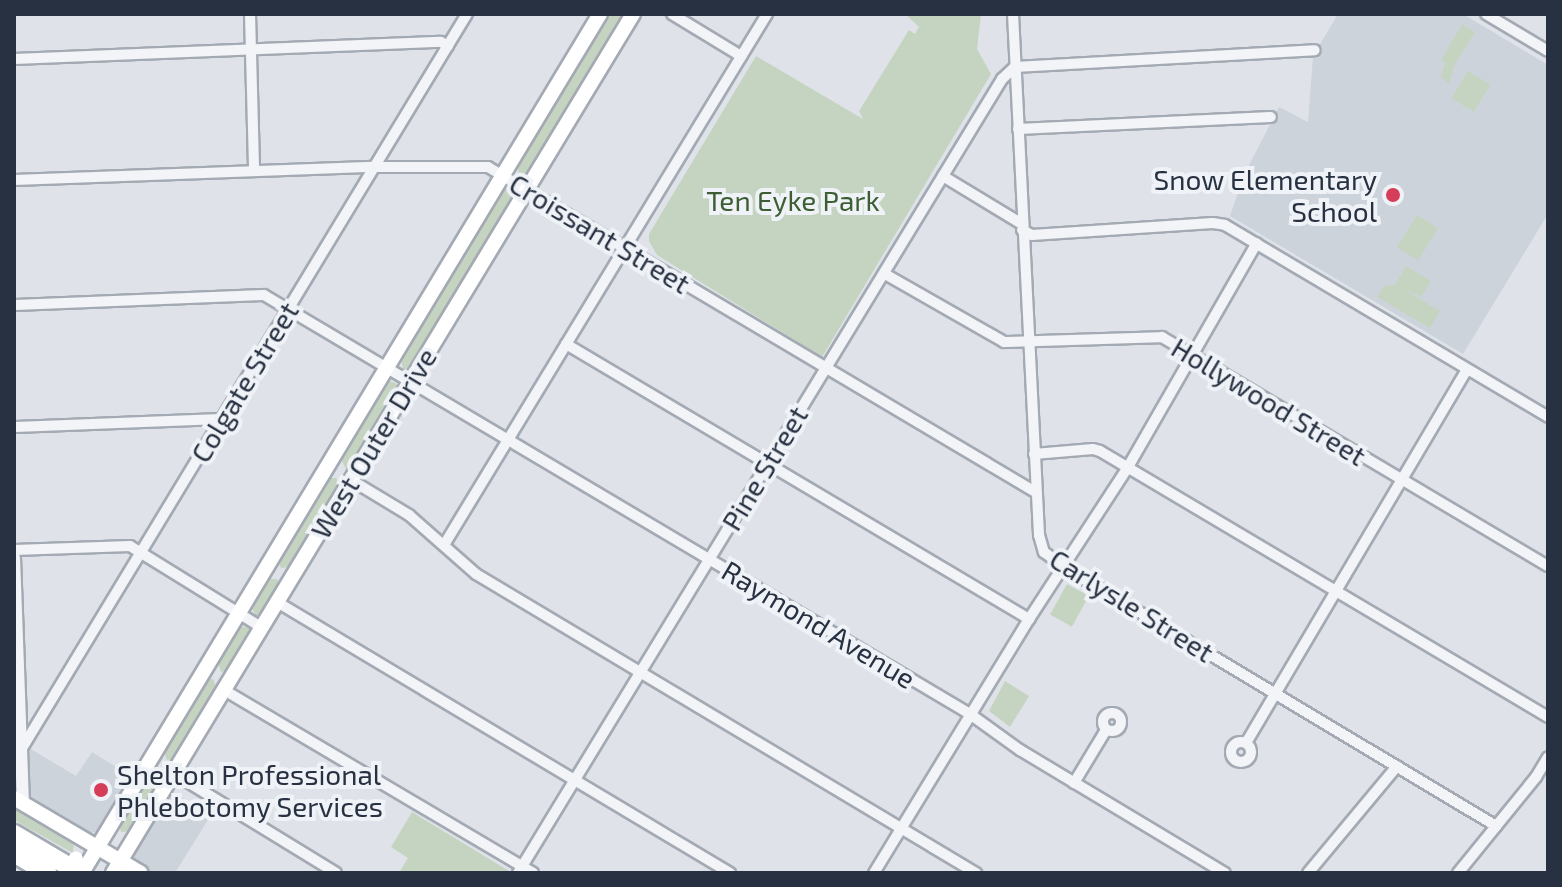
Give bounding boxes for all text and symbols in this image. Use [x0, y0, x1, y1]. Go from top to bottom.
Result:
place label: Snow Elementary School [1153, 162, 1377, 228]
street label: Croissant Street [504, 166, 696, 300]
park label: Ten Eyke Park [706, 183, 880, 217]
marker: Snow Elementary School [1384, 186, 1402, 204]
street label: Colgate Street [183, 296, 305, 468]
street label: Hollywood Street [1166, 330, 1372, 472]
street label: West Outer Drive [303, 342, 443, 544]
street label: Pine Street [714, 400, 814, 536]
street label: Carlysle Street [1044, 541, 1220, 669]
street label: Raymond Avenue [716, 553, 922, 695]
place label: Shelton Professional Phlebotomy Services [117, 757, 384, 823]
marker: Shelton Professional Phlebotomy Services [92, 781, 110, 799]

